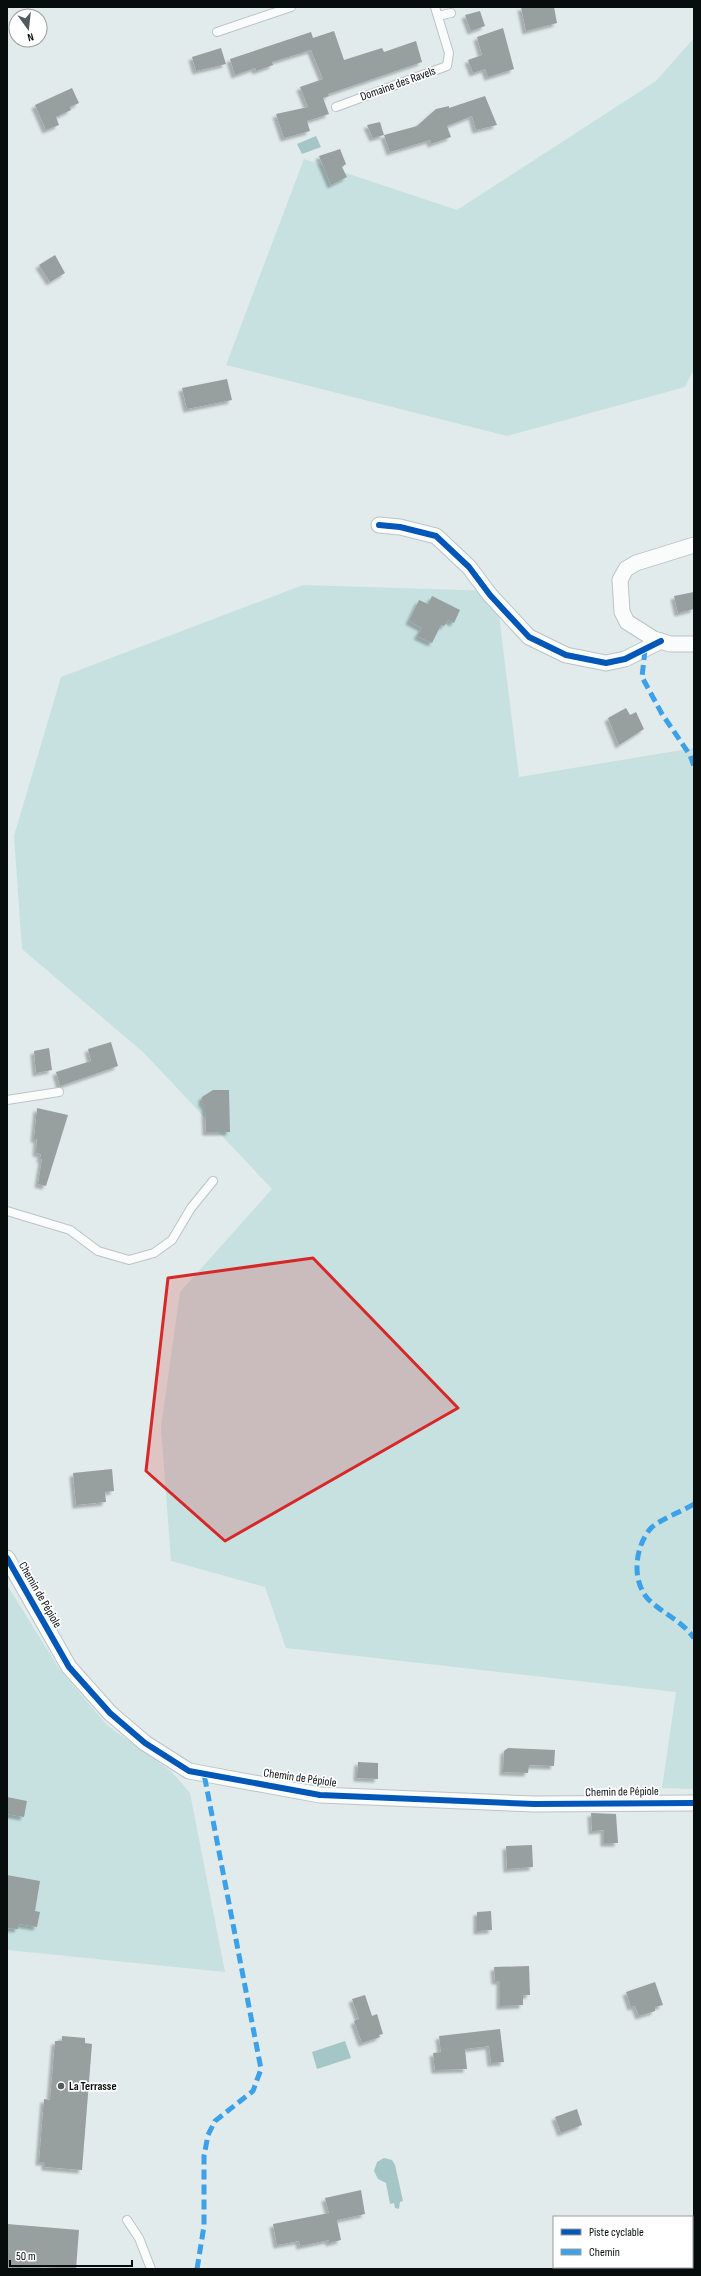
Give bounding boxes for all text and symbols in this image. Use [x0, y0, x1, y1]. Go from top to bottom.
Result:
north arrow [8, 8, 48, 48]
text: N [26, 30, 35, 44]
street label: Domaine des Ravels [358, 63, 438, 105]
street label: Chemin de Pépiole [15, 1559, 65, 1631]
street label: Chemin de Pépiole [263, 1765, 338, 1791]
street label: Chemin de Pépiole [585, 1784, 659, 1800]
place label: La Terrasse [69, 2079, 117, 2094]
marker: La Terrasse [56, 2081, 66, 2091]
legend [553, 2216, 693, 2268]
text: Piste cyclable [589, 2225, 644, 2240]
scale bar [10, 2242, 132, 2268]
text: Chemin [589, 2245, 620, 2260]
text: 50 m [16, 2249, 36, 2264]

